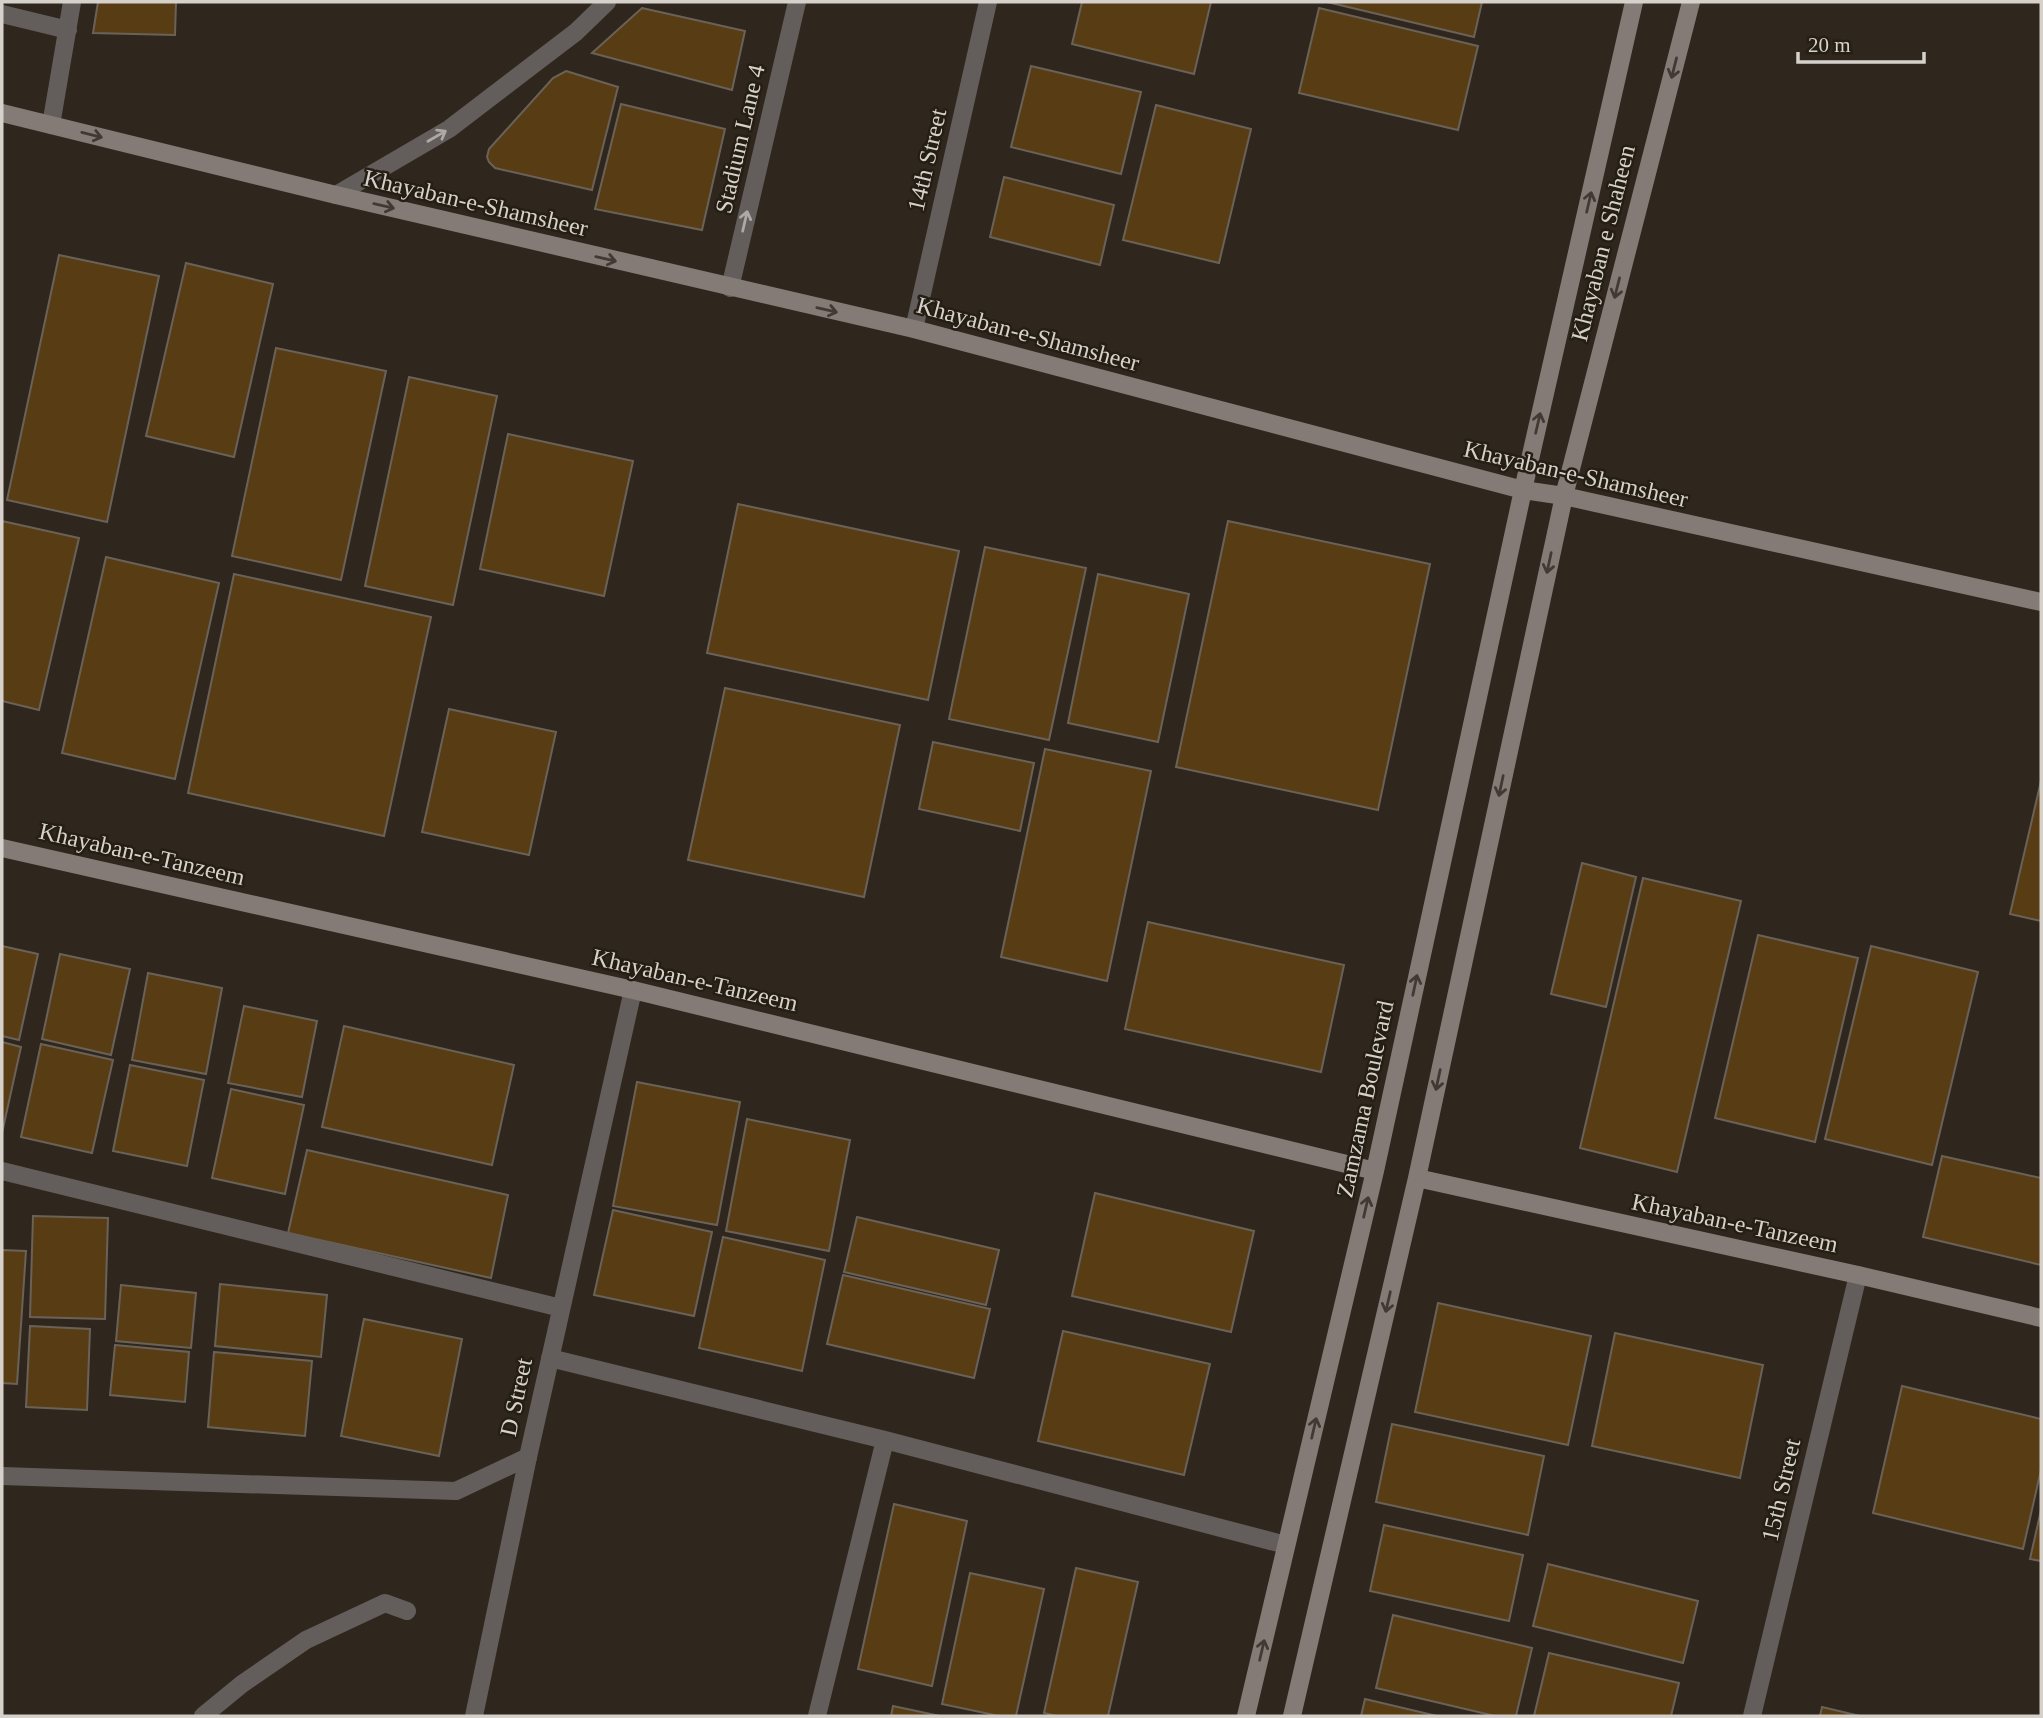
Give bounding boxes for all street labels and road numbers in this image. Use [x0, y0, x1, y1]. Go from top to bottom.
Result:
street label: Stadium Lane 4 [710, 62, 770, 216]
street label: 14th Street [903, 106, 952, 214]
street label: Khayaban e Shaheen [1566, 142, 1640, 344]
street label: Khayaban-e-Shamsheer [361, 165, 591, 241]
street label: Khayaban-e-Shamsheer [914, 292, 1142, 376]
street label: Khayaban-e-Shamsheer [1461, 436, 1691, 512]
street label: Khayaban-e-Tanzeem [37, 818, 248, 890]
street label: Khayaban-e-Tanzeem [590, 944, 801, 1016]
street label: Zamzama Boulevard [1331, 998, 1399, 1200]
street label: Khayaban-e-Tanzeem [1629, 1188, 1841, 1258]
street label: D Street [495, 1355, 537, 1438]
street label: 15th Street [1757, 1436, 1806, 1544]

